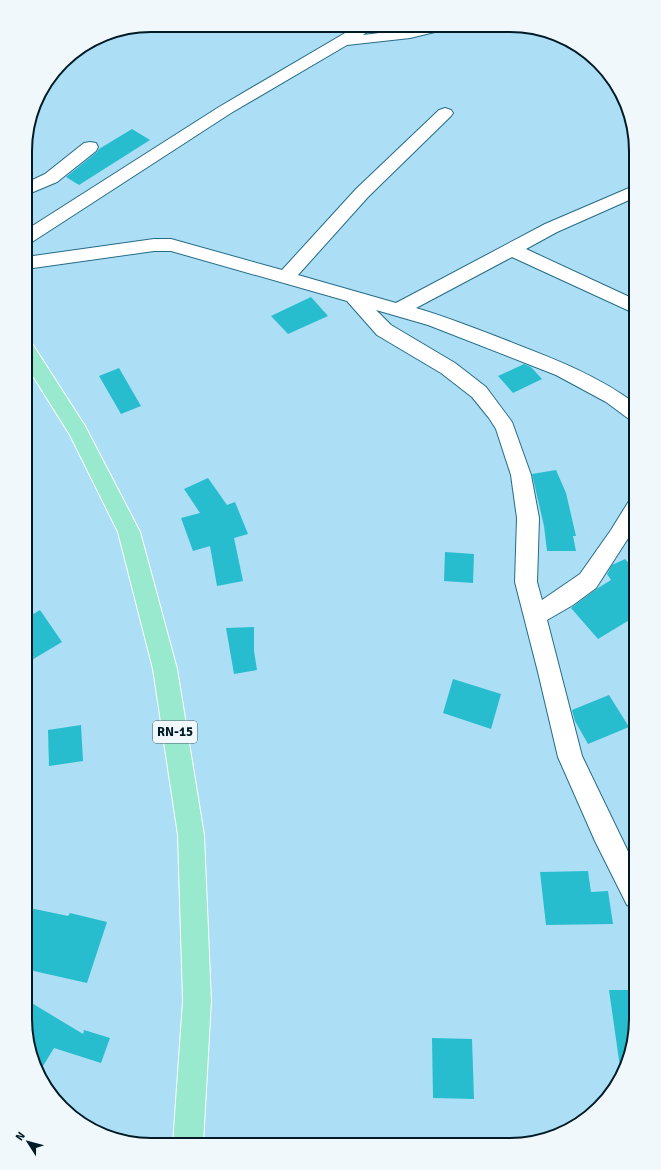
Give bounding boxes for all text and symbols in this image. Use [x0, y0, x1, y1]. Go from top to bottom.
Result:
road number: RN-15 [153, 721, 197, 743]
north arrow [8, 1122, 48, 1162]
text: N [13, 1129, 28, 1143]

